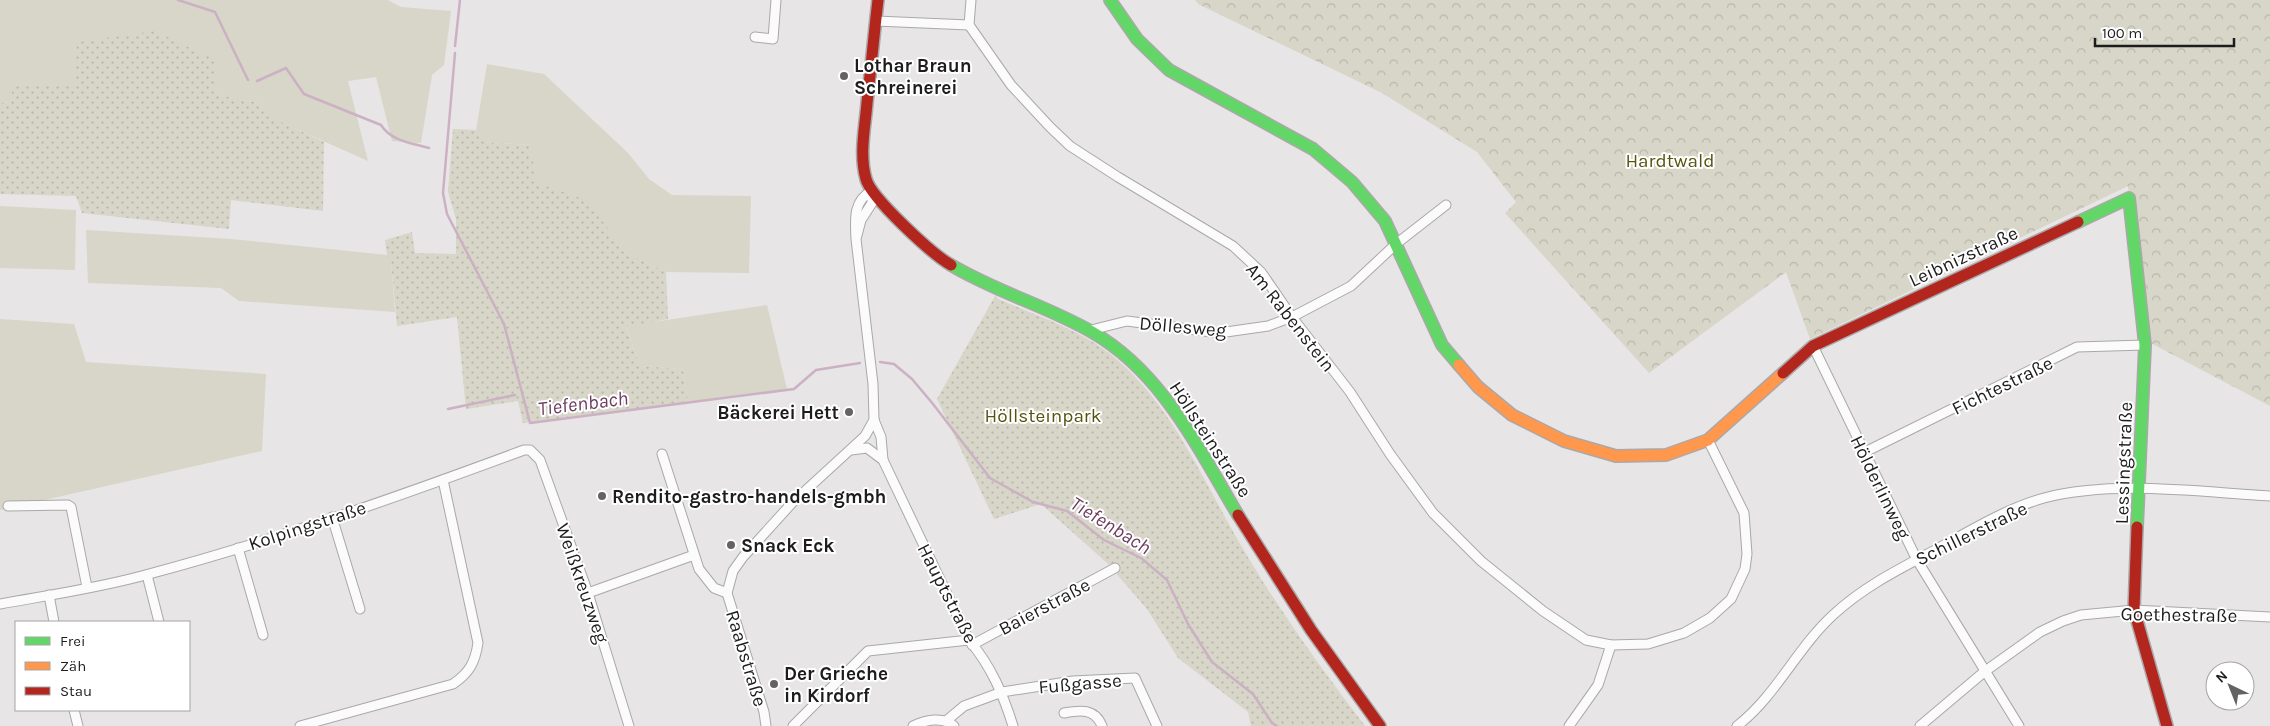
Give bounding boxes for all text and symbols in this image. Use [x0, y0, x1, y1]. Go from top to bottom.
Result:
scale bar [2095, 15, 2234, 47]
text: 100 m [2102, 24, 2142, 42]
place label: Lothar Braun Schreinerei [854, 55, 972, 99]
marker: Lothar Braun Schreinerei [838, 70, 850, 82]
park label: Hardtwald [1625, 150, 1715, 172]
street label: Leibnizstraße [1905, 222, 2021, 292]
street label: Am Rabenstein [1241, 259, 1339, 376]
street label: Döllesweg [1138, 312, 1228, 342]
street label: Fichtestraße [1948, 352, 2057, 420]
street label: Höllsteinstraße [1165, 378, 1256, 502]
water label: Tiefenbach [537, 387, 629, 420]
place label: Bäckerei Hett [717, 402, 839, 424]
street label: Lessingstraße [2111, 402, 2137, 525]
park label: Höllsteinpark [985, 405, 1102, 427]
marker: Bäckerei Hett [843, 406, 855, 418]
street label: Hölderlinweg [1845, 432, 1915, 543]
place label: Rendito-gastro-handels-gmbh [612, 486, 886, 508]
marker: Rendito-gastro-handels-gmbh [596, 490, 608, 502]
water label: Tiefenbach [1066, 492, 1155, 559]
street label: Kolpingstraße [246, 497, 369, 555]
street label: Schillerstraße [1912, 497, 2031, 570]
street label: Weißkreuzweg [551, 520, 613, 647]
place label: Snack Eck [741, 535, 835, 557]
marker: Snack Eck [725, 539, 737, 551]
street label: Hauptstraße [913, 540, 982, 647]
street label: Baierstraße [995, 574, 1094, 640]
street label: Goethestraße [2120, 603, 2237, 627]
street label: Raabstraße [721, 607, 771, 709]
legend [15, 621, 190, 711]
text: Frei [60, 632, 85, 650]
text: Zäh [60, 657, 86, 675]
north arrow [2205, 661, 2255, 711]
place label: Der Grieche in Kirdorf [784, 663, 888, 707]
text: N [2212, 667, 2231, 687]
street label: Fußgasse [1037, 669, 1123, 699]
marker: Der Grieche in Kirdorf [768, 678, 780, 690]
text: Stau [60, 682, 92, 700]

